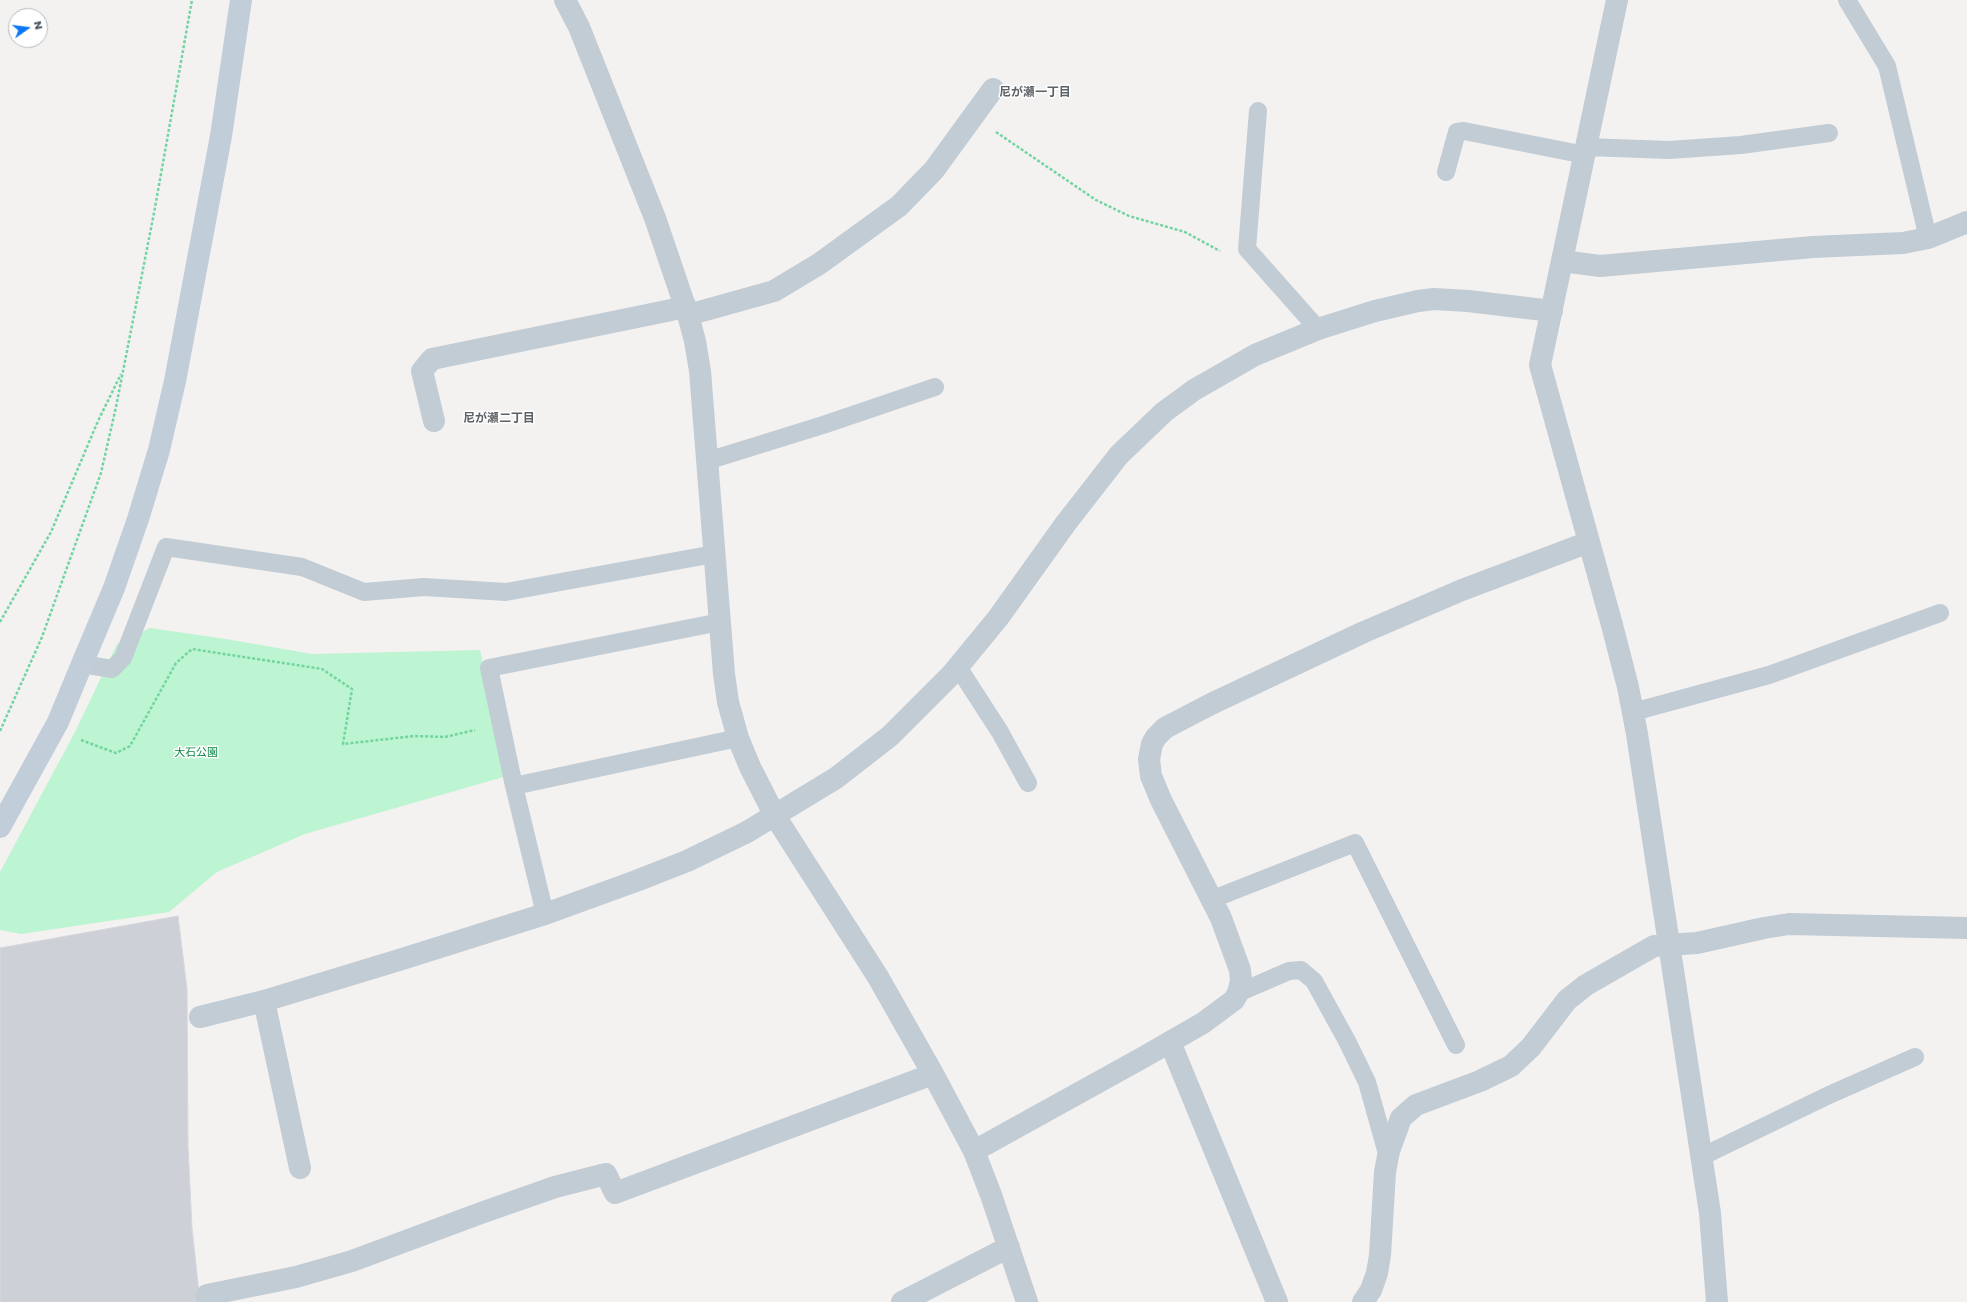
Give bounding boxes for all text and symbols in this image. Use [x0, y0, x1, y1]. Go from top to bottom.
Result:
north arrow [8, 8, 48, 48]
text: N [30, 19, 47, 31]
district label: 尼が瀬一丁目 [999, 86, 1071, 100]
district label: 尼が瀬二丁目 [463, 412, 535, 426]
park label: 大石公園 [174, 746, 218, 760]

